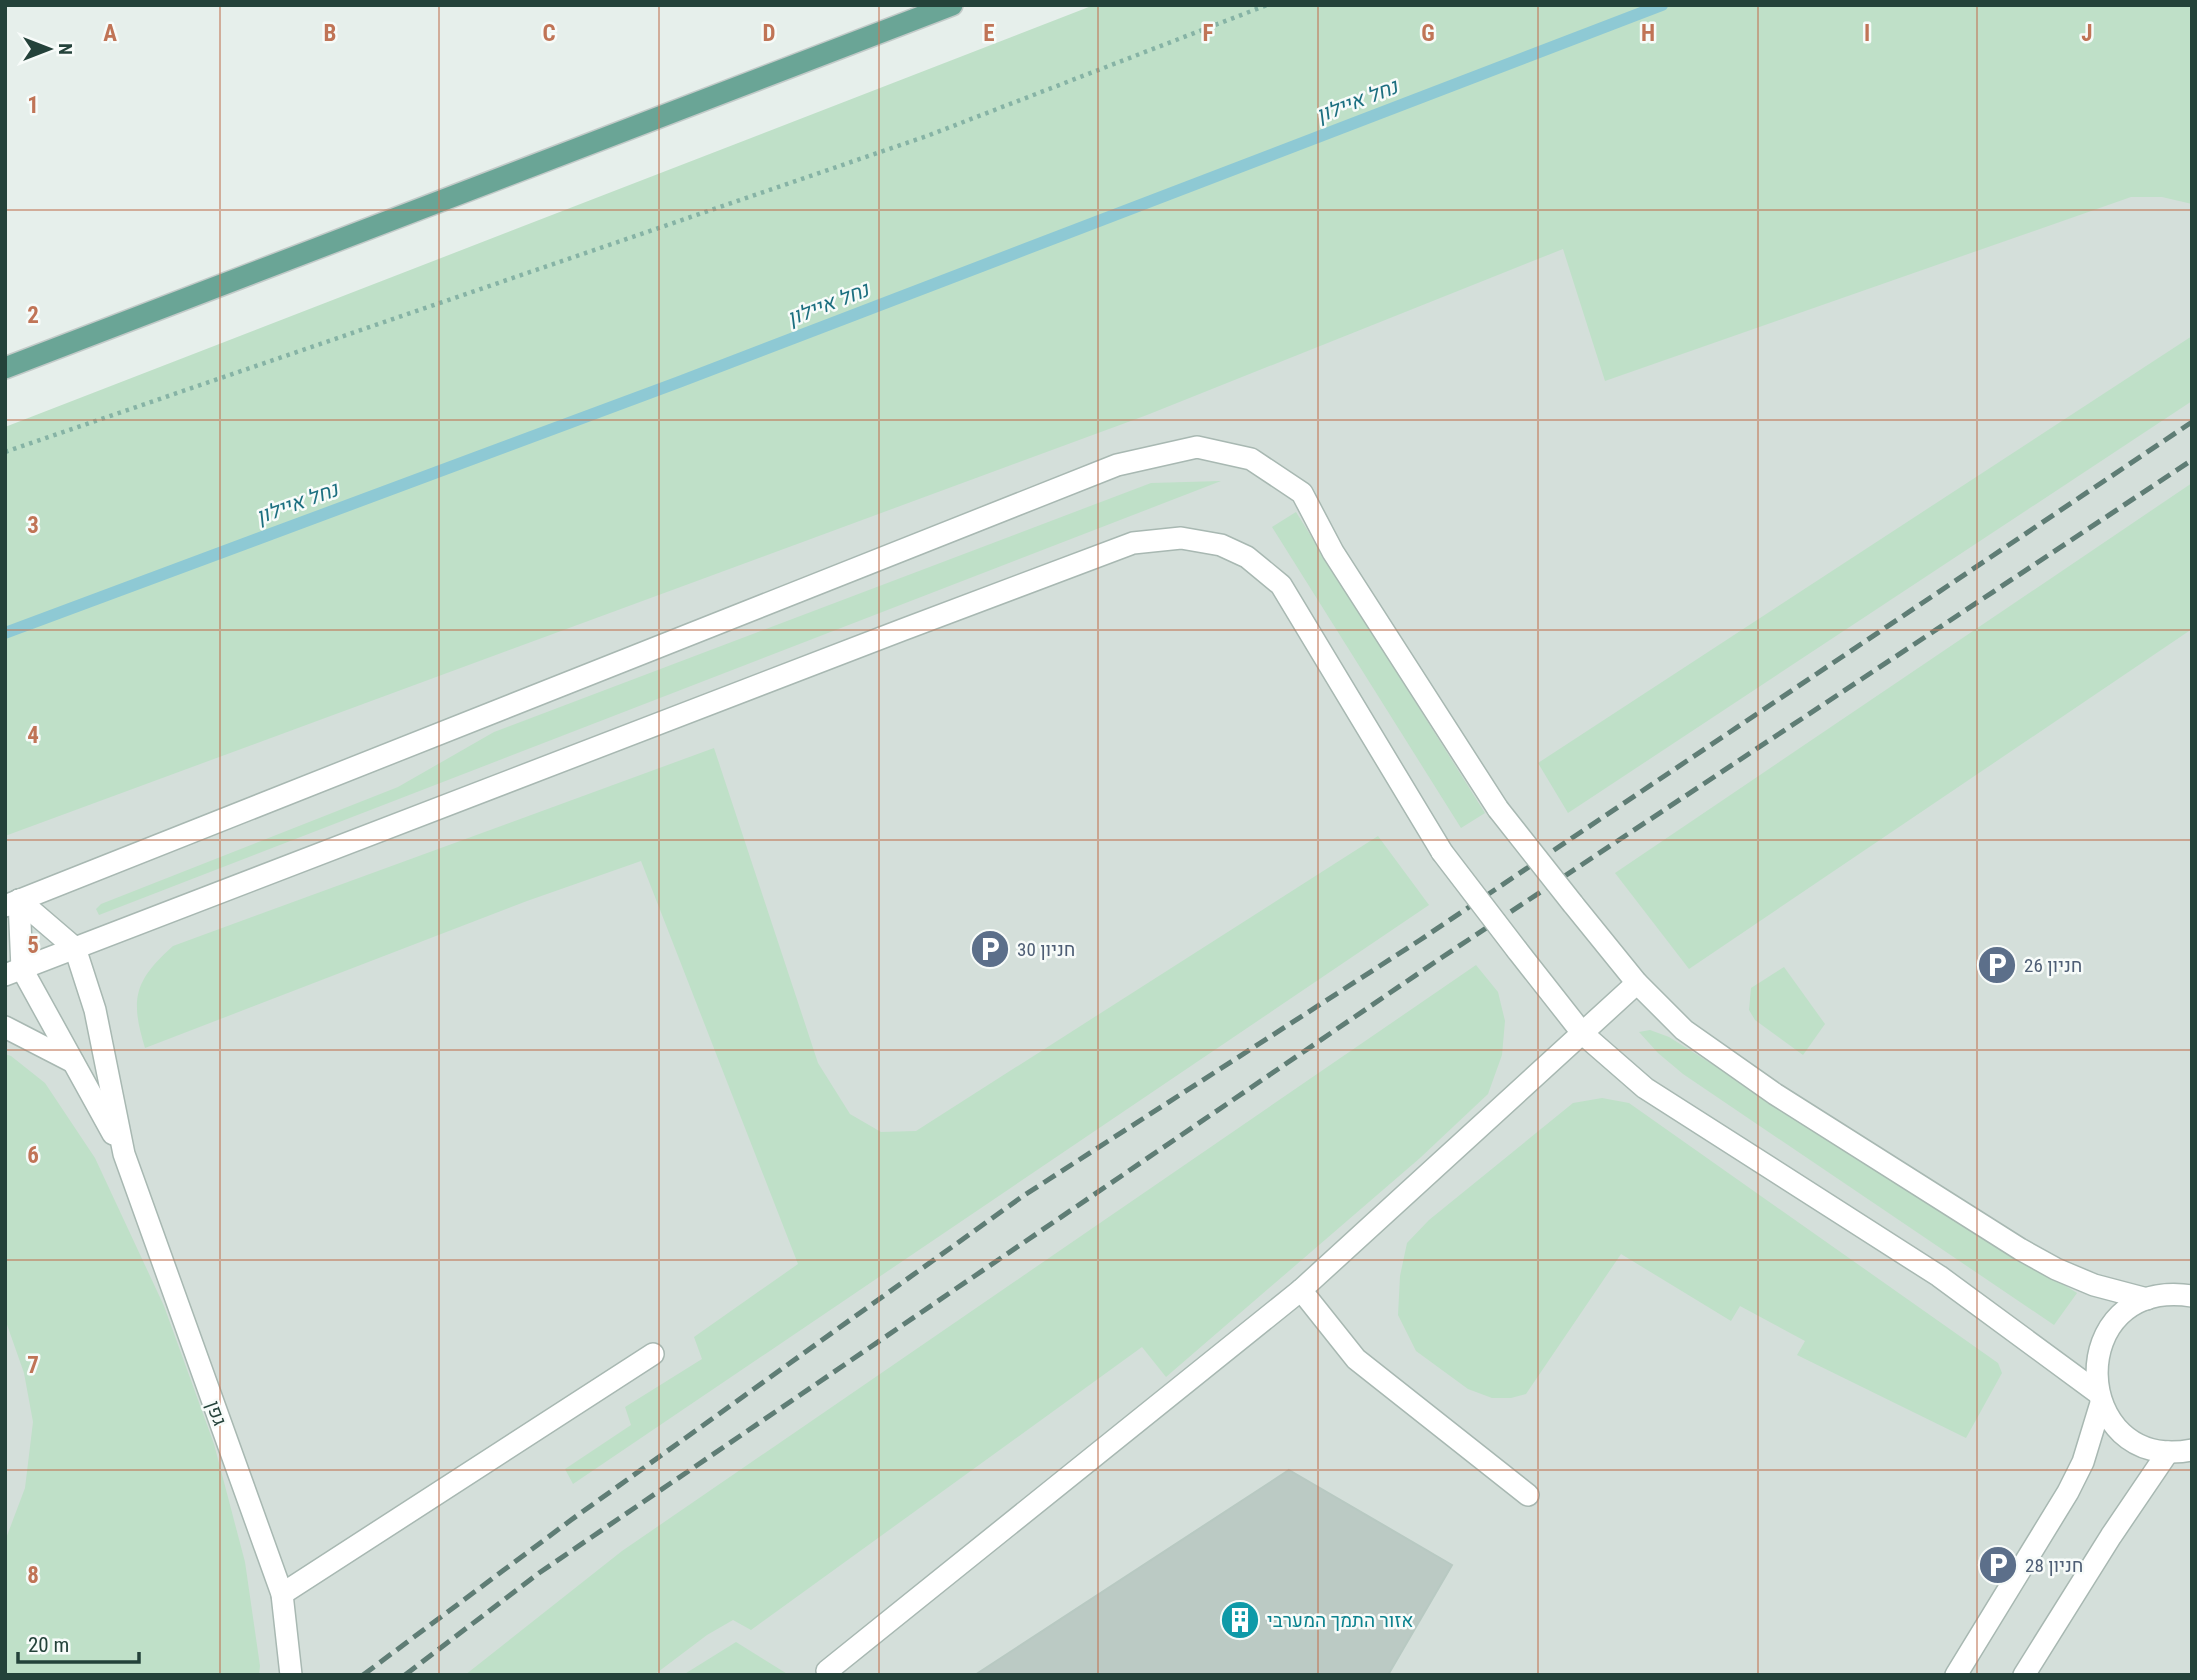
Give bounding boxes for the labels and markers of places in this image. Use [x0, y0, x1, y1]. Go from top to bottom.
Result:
parking icon: חניון 30 [969, 928, 1011, 970]
place label: חניון 30 [1017, 938, 1075, 961]
parking icon: חניון 26 [1976, 944, 2018, 986]
place label: חניון 26 [2024, 954, 2082, 977]
parking icon: חניון 28 [1977, 1544, 2019, 1586]
place label: חניון 28 [2025, 1554, 2083, 1577]
building icon: אזור התמך המערבי [1219, 1599, 1261, 1641]
place label: אזור התמך המערבי [1267, 1609, 1413, 1632]

